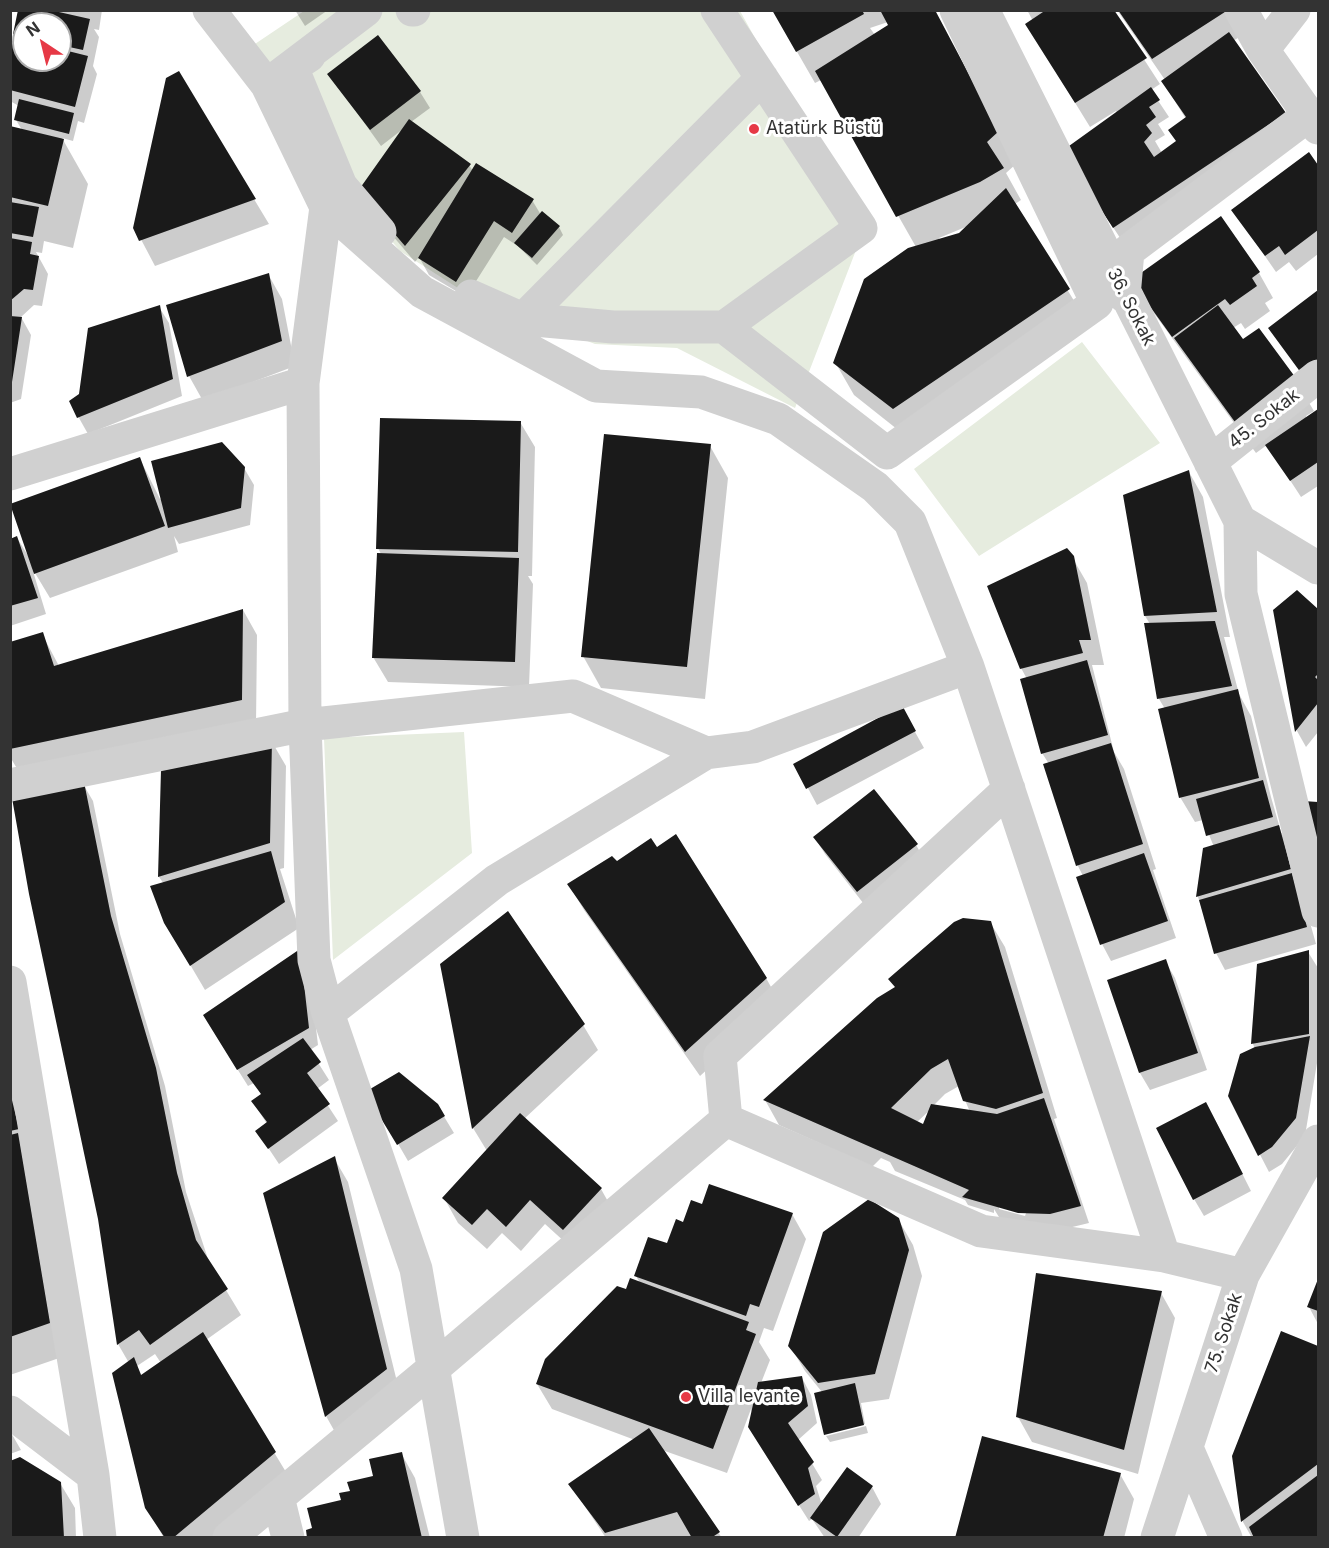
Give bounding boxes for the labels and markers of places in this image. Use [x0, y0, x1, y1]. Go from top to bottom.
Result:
place label: Atatürk Büstü [766, 118, 881, 140]
marker: Atatürk Büstü [747, 122, 761, 136]
place label: Villa levante [698, 1386, 800, 1408]
marker: Villa levante [679, 1390, 693, 1404]

